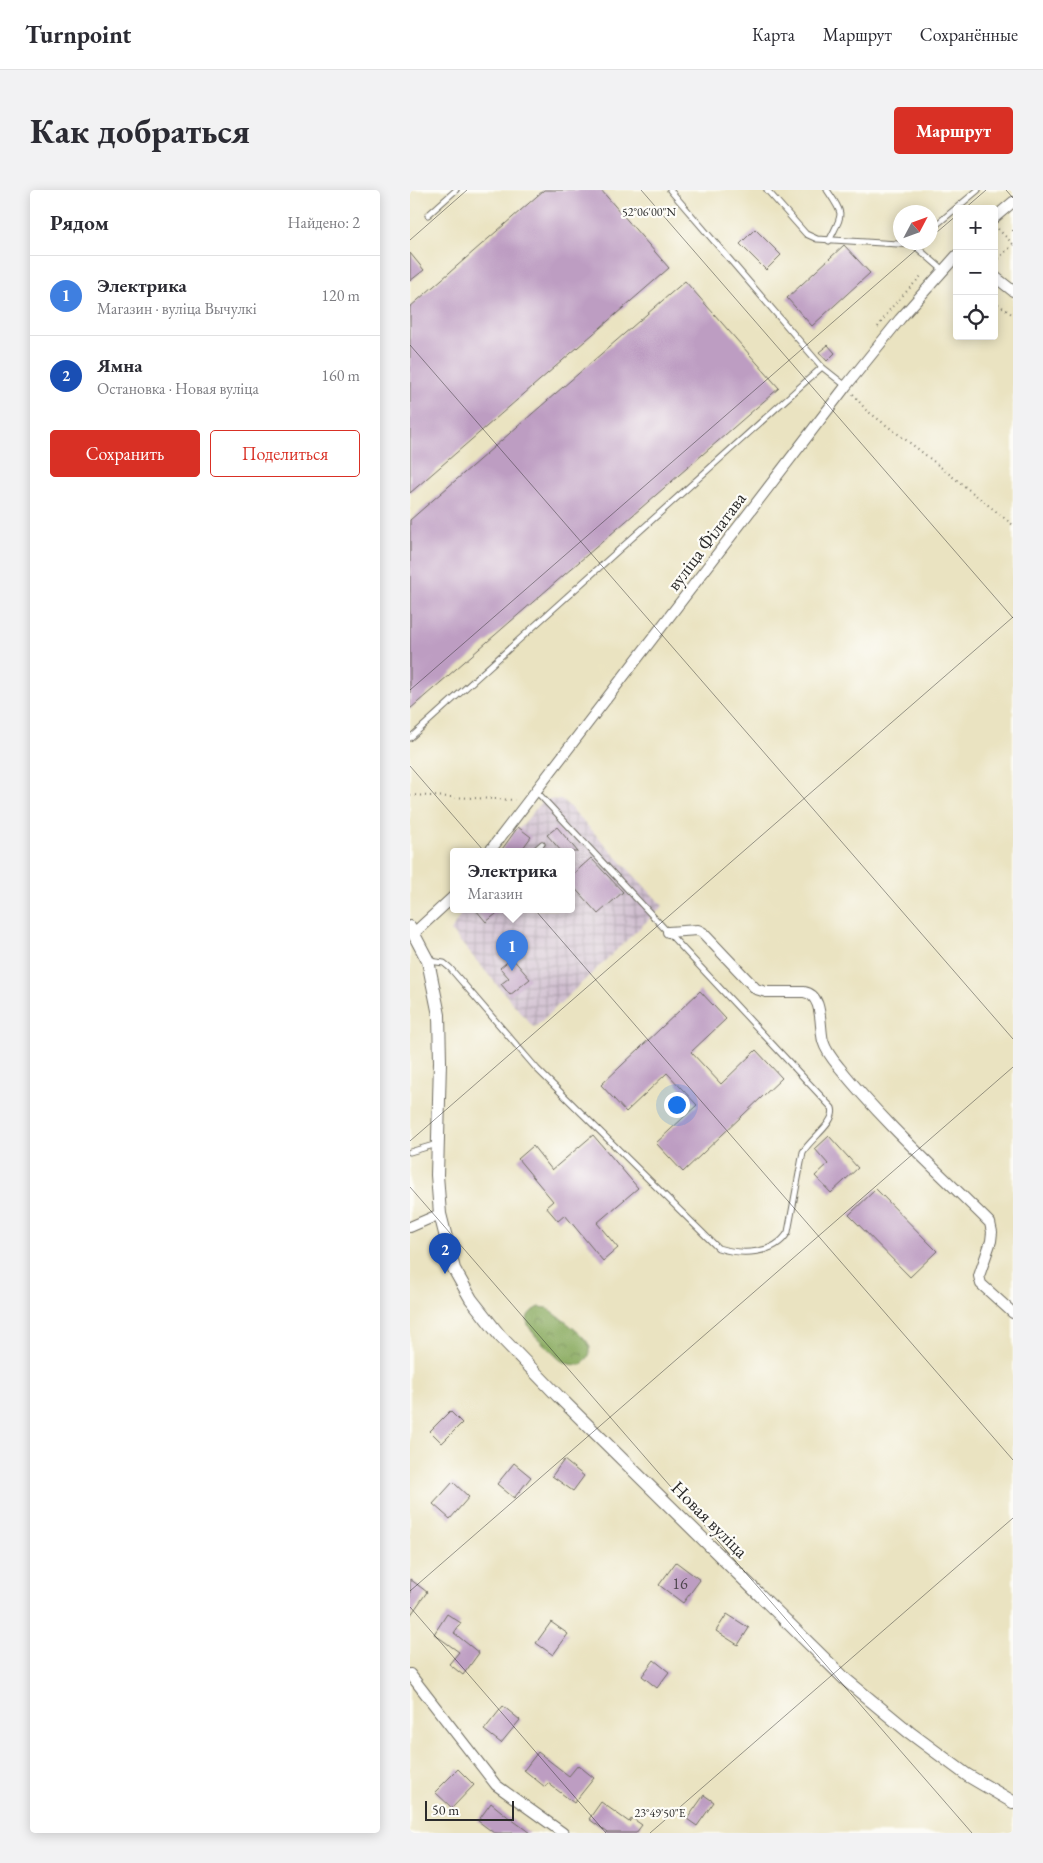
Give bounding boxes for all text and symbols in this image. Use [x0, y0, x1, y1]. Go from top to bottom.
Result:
text: Turnpoint [25, 19, 131, 50]
text: Карта [752, 23, 795, 46]
text: Маршрут [823, 23, 892, 46]
text: Сохранённые [920, 23, 1018, 46]
button: Маршрут [894, 107, 1013, 154]
text: Как добраться [30, 108, 250, 153]
text: 52°06'00"N [622, 204, 676, 220]
north arrow [893, 205, 938, 250]
map controls [953, 205, 998, 340]
button: + [953, 205, 998, 250]
text: Рядом [50, 209, 109, 236]
text: Найдено: 2 [288, 212, 360, 233]
button: − [953, 250, 998, 295]
text: Электрика [97, 273, 187, 298]
text: 1 [62, 285, 70, 306]
text: 120 m [321, 285, 360, 306]
button: locate [953, 295, 998, 340]
text: Магазин · вуліца Вычулкі [97, 298, 257, 319]
text: Ямна [97, 353, 143, 378]
text: 2 [62, 365, 70, 386]
text: 160 m [321, 365, 360, 386]
text: Остановка · Новая вуліца [97, 378, 259, 399]
button: Сохранить [50, 430, 200, 477]
button: Поделиться [210, 430, 360, 477]
street label: вуліца Філатава [661, 487, 752, 596]
popup [450, 848, 575, 913]
text: Электрика [468, 858, 557, 883]
text: Магазин [468, 883, 523, 904]
pin: 1 [496, 930, 528, 971]
your location [664, 1092, 690, 1118]
pin: 2 [429, 1233, 461, 1274]
street label: Новая вуліца [666, 1475, 754, 1564]
house number: 16 [672, 1573, 688, 1594]
scale bar [425, 1798, 514, 1821]
text: 50 m [432, 1801, 459, 1819]
text: 23°49'50"E [634, 1805, 686, 1821]

